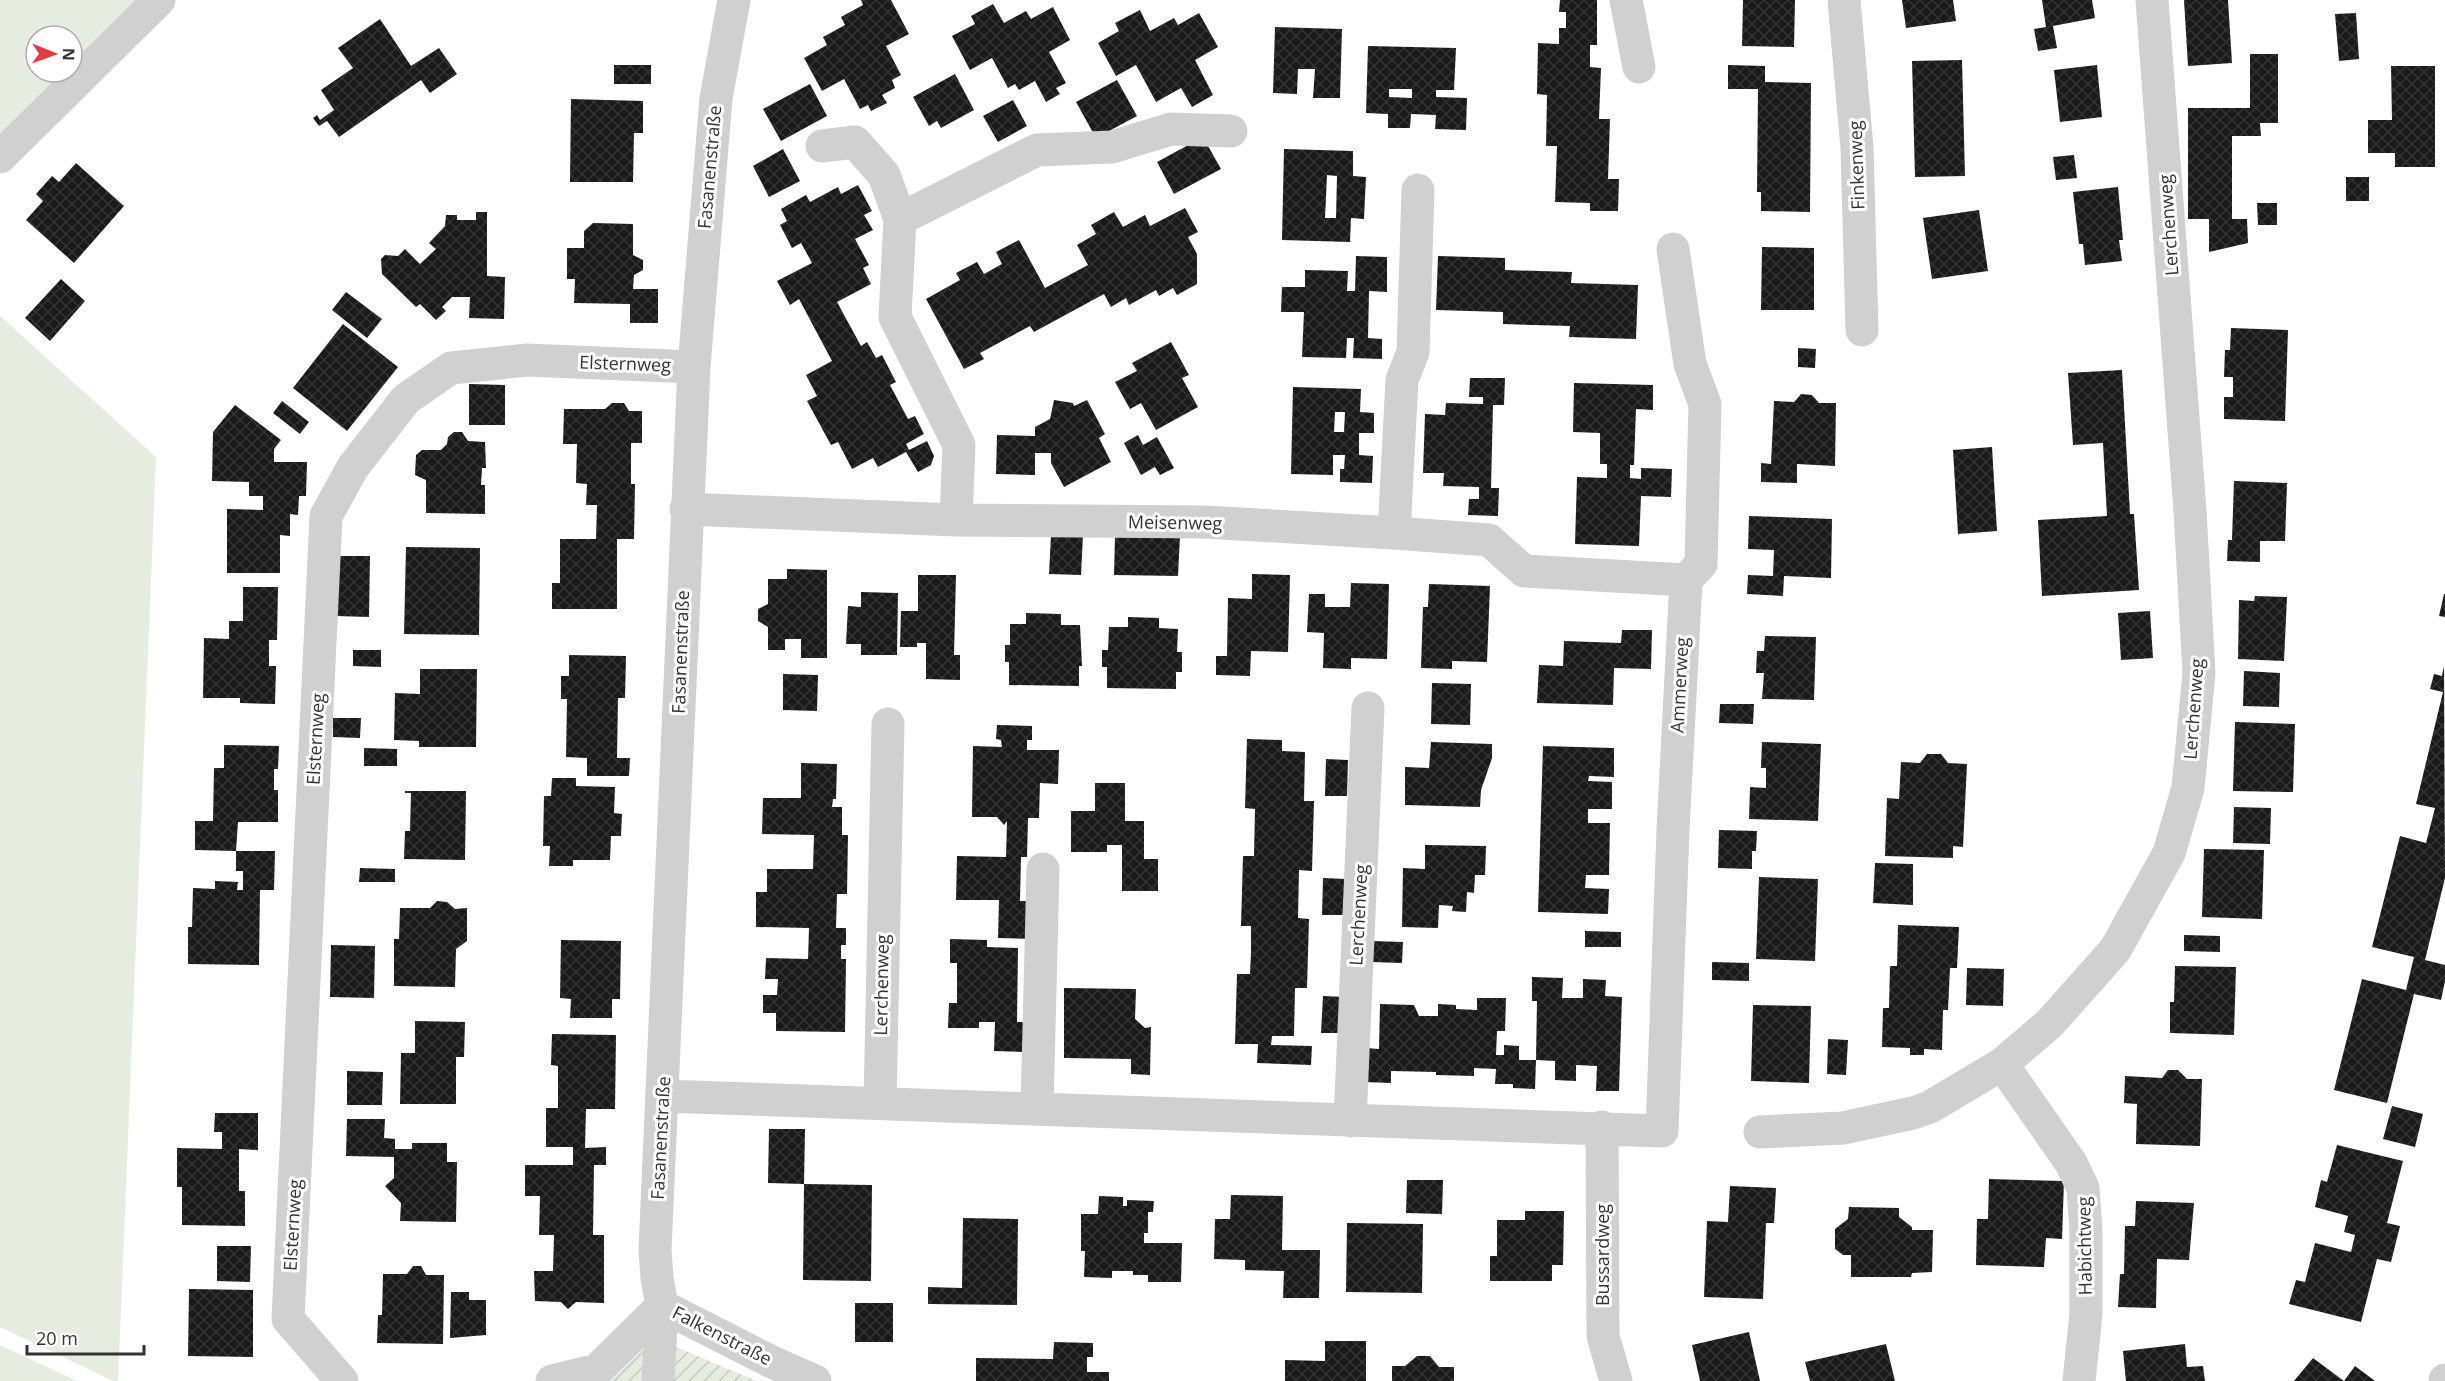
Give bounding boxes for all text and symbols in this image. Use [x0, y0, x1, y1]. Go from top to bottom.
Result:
north arrow [24, 24, 84, 84]
text: N [58, 48, 80, 61]
street label: Fasanenstraße [692, 104, 726, 230]
street label: Finkenweg [1842, 120, 1870, 210]
street label: Lerchenweg [2152, 173, 2184, 277]
street label: Elsternweg [579, 349, 672, 377]
street label: Meisenweg [1128, 509, 1223, 535]
street label: Fasanenstraße [666, 590, 694, 714]
street label: Ammerweg [1665, 636, 1694, 734]
street label: Lerchenweg [2177, 657, 2209, 760]
street label: Elsternweg [301, 692, 329, 785]
street label: Lerchenweg [1343, 863, 1373, 966]
street label: Lerchenweg [868, 934, 894, 1036]
street label: Fasanenstraße [645, 1076, 675, 1200]
street label: Elsternweg [278, 1178, 306, 1271]
street label: Habichtweg [2071, 1196, 2097, 1296]
street label: Bussardweg [1590, 1204, 1614, 1306]
street label: Falkenstraße [669, 1300, 776, 1370]
scale bar [27, 1318, 144, 1356]
text: 20 m [36, 1326, 78, 1350]

